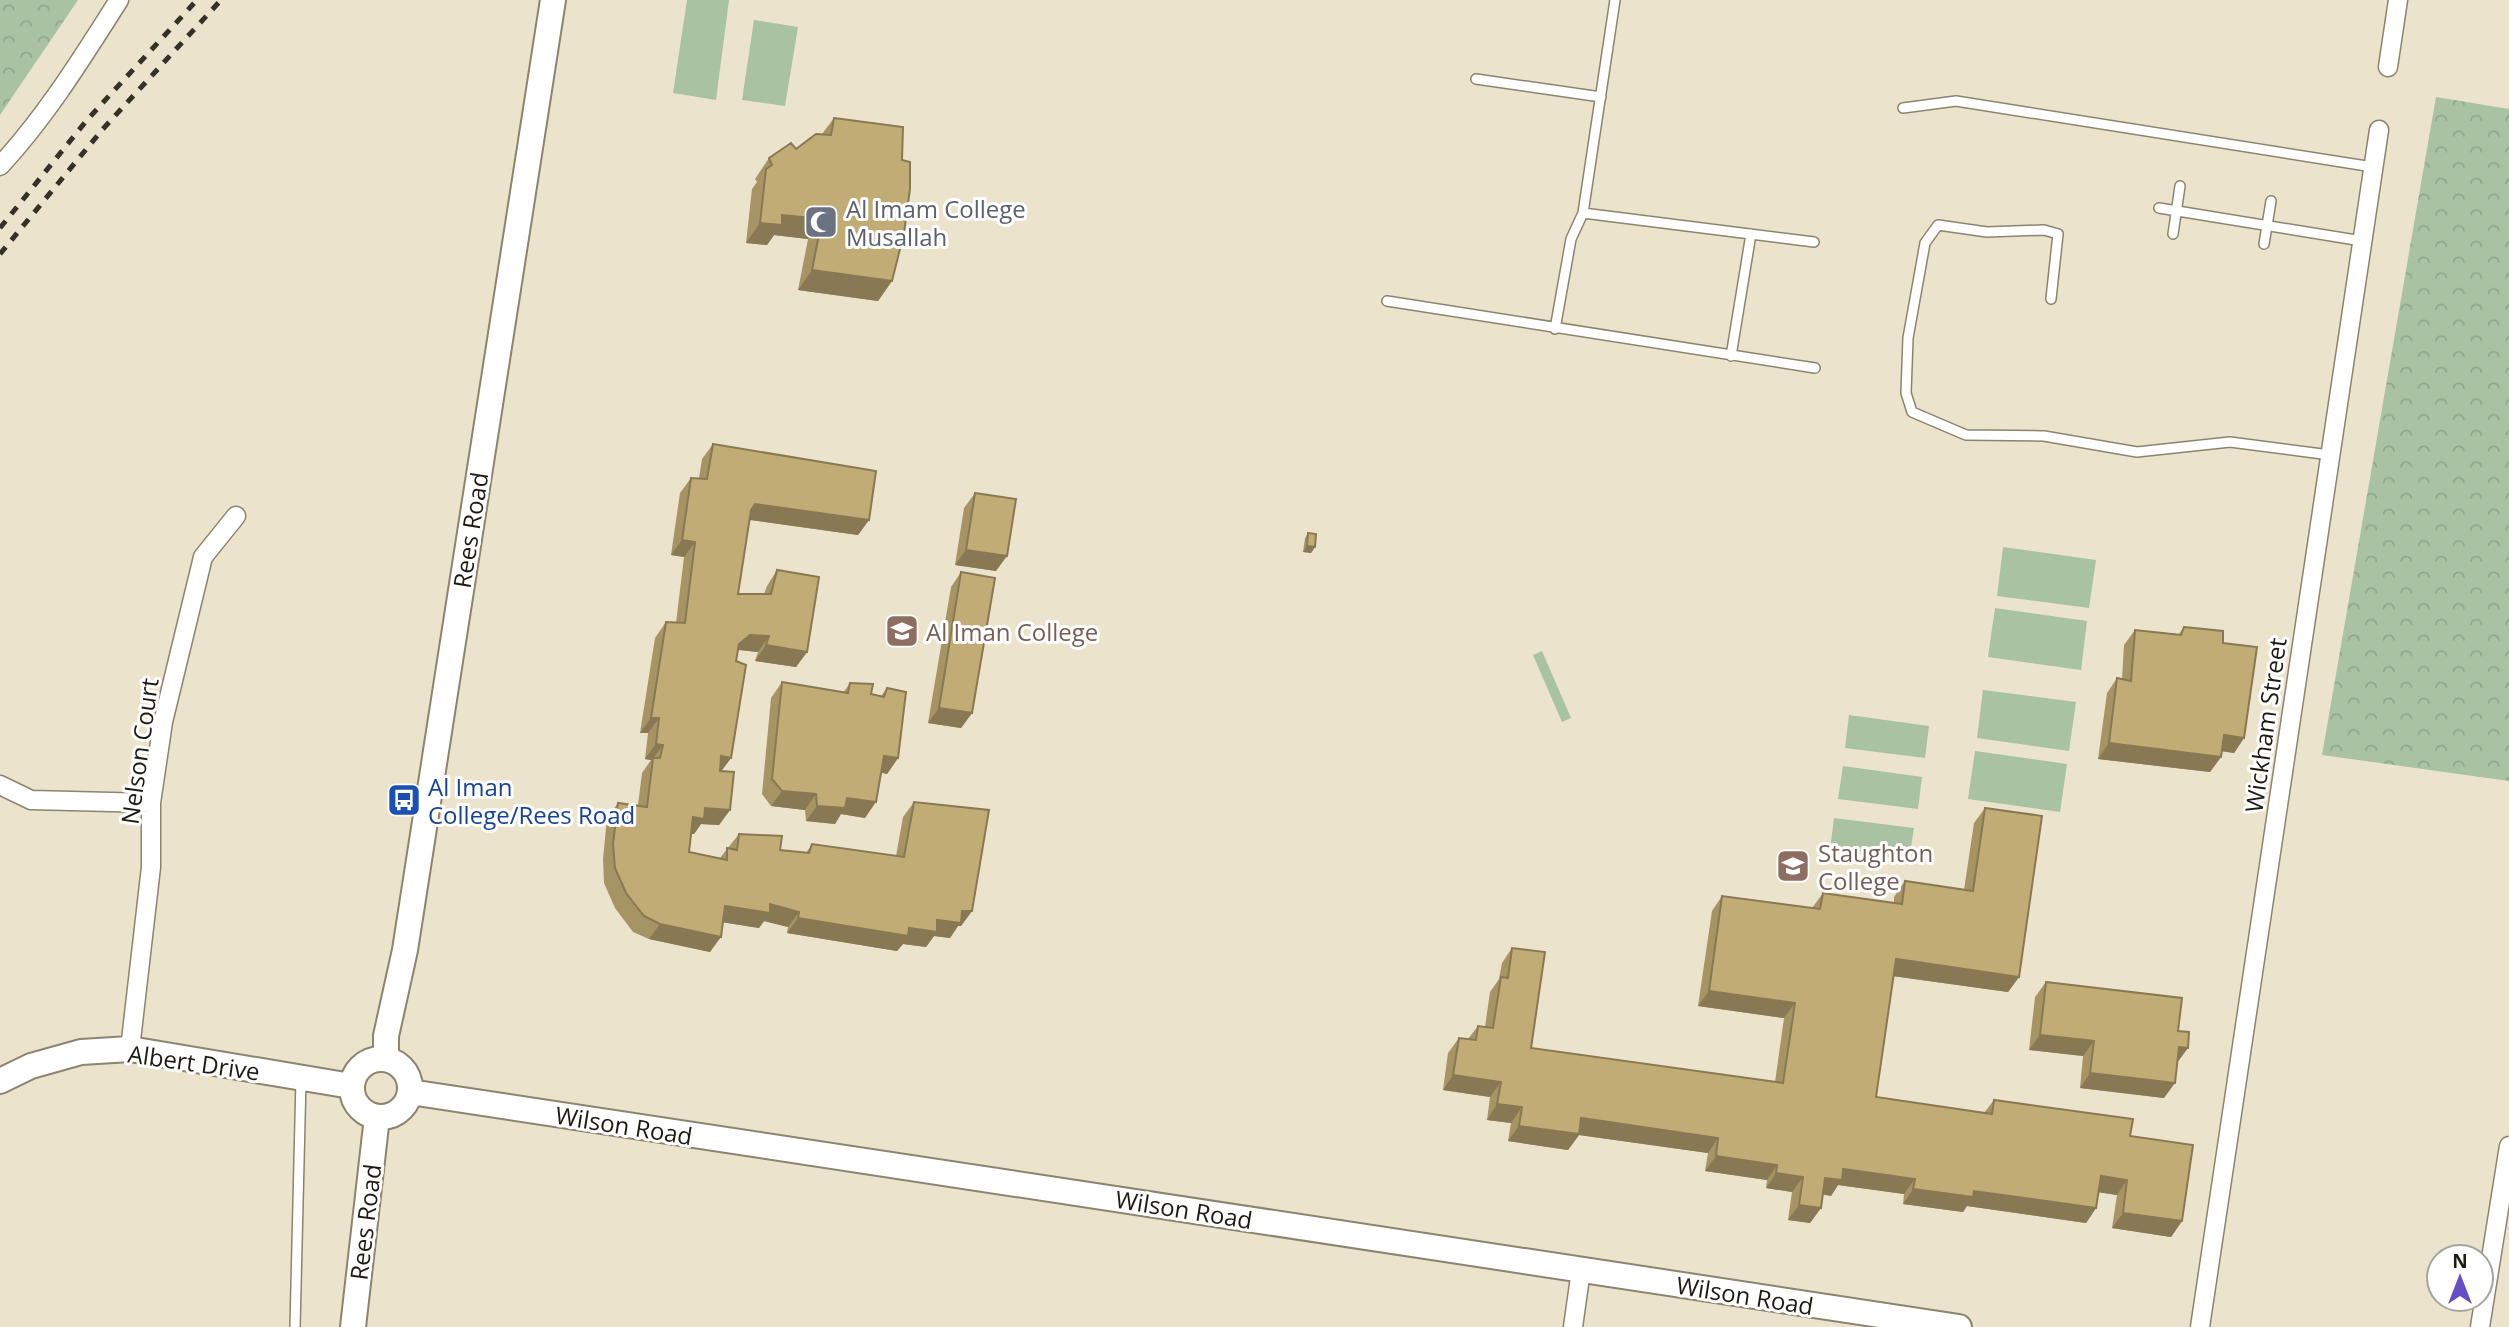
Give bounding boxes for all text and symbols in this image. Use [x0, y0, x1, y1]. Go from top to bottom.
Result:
place label: Al Imam College Musallah [846, 192, 1026, 253]
mosque icon: Al Imam College Musallah [802, 203, 840, 241]
street label: Rees Road [445, 470, 495, 590]
school or university icon: Al Iman College [883, 612, 921, 650]
place label: Al Iman College [926, 615, 1098, 648]
street label: Wickham Street [2236, 636, 2294, 814]
street label: Nelson Court [112, 676, 166, 826]
place label: Al Iman College/Rees Road [428, 770, 635, 831]
bus stop icon: Al Iman College/Rees Road [385, 781, 423, 819]
place label: Staughton College [1818, 836, 1933, 897]
school or university icon: Staughton College [1774, 847, 1812, 885]
street label: Albert Drive [126, 1036, 262, 1088]
street label: Wilson Road [553, 1098, 695, 1152]
street label: Rees Road [342, 1162, 388, 1282]
street label: Wilson Road [1113, 1182, 1255, 1236]
north arrow [2425, 1243, 2495, 1313]
text: N [2452, 1248, 2468, 1274]
street label: Wilson Road [1674, 1268, 1816, 1322]

